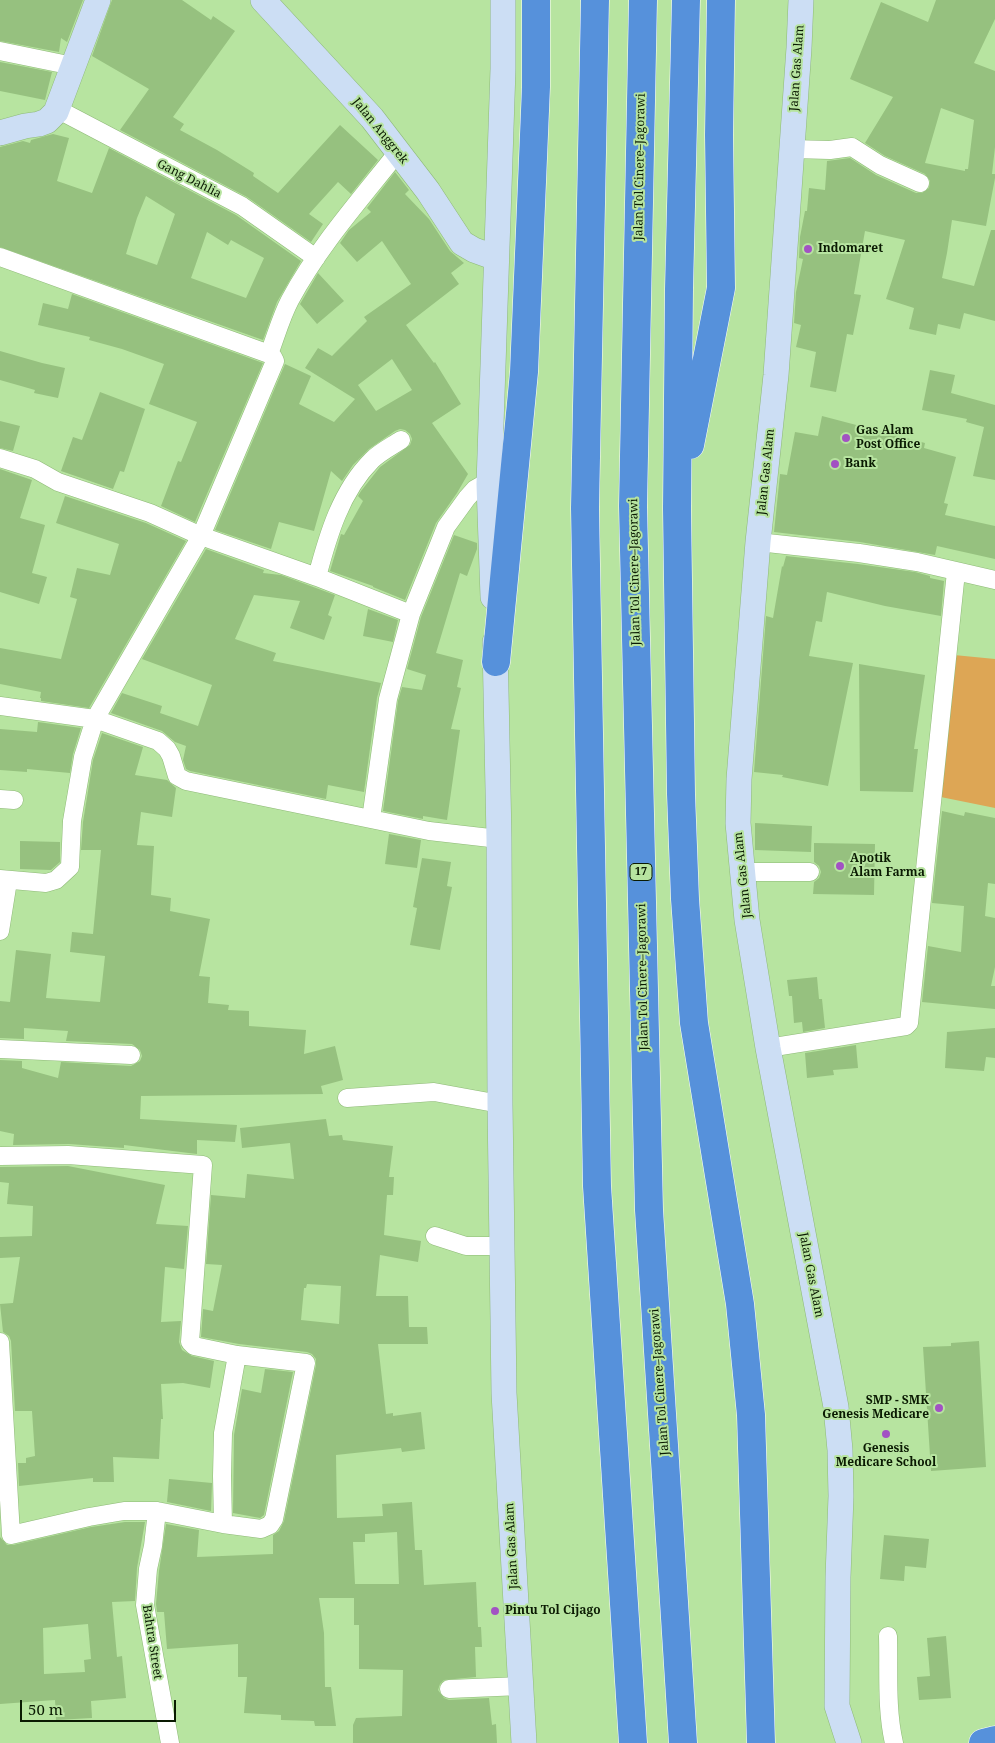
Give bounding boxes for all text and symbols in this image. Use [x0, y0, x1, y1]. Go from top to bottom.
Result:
street label: Jalan Gas Alam [787, 24, 807, 112]
street label: Jalan Tol Cinere–Jagorawi [632, 93, 648, 241]
street label: Jalan Anggrek [349, 95, 411, 167]
street label: Gang Dahlia [155, 157, 223, 201]
place label: Indomaret [818, 242, 883, 256]
marker: Indomaret [802, 243, 814, 255]
place label: Gas Alam Post Office [856, 424, 920, 452]
street label: Jalan Gas Alam [754, 428, 778, 516]
marker: Gas Alam Post Office [840, 432, 852, 444]
place label: Bank [845, 457, 876, 471]
marker: Bank [829, 458, 841, 470]
street label: Jalan Tol Cinere–Jagorawi [627, 498, 643, 646]
street label: Jalan Gas Alam [731, 831, 755, 919]
place label: Apotik Alam Farma [850, 852, 925, 880]
marker: Apotik Alam Farma [834, 860, 846, 872]
road number: 17 [630, 864, 652, 880]
street label: Jalan Tol Cinere–Jagorawi [635, 903, 651, 1051]
street label: Jalan Gas Alam [796, 1231, 826, 1319]
street label: Jalan Tol Cinere–Jagorawi [648, 1308, 672, 1456]
place label: SMP - SMK Genesis Medicare [822, 1394, 929, 1422]
marker: SMP - SMK Genesis Medicare [933, 1402, 945, 1414]
marker: Genesis Medicare School [880, 1428, 892, 1440]
place label: Genesis Medicare School [836, 1442, 936, 1470]
street label: Jalan Gas Alam [503, 1502, 521, 1590]
street label: Bahtra Street [139, 1604, 165, 1680]
place label: Pintu Tol Cijago [505, 1604, 601, 1618]
marker: Pintu Tol Cijago [489, 1605, 501, 1617]
scale bar [22, 1690, 179, 1722]
text: 50 m [28, 1699, 63, 1719]

